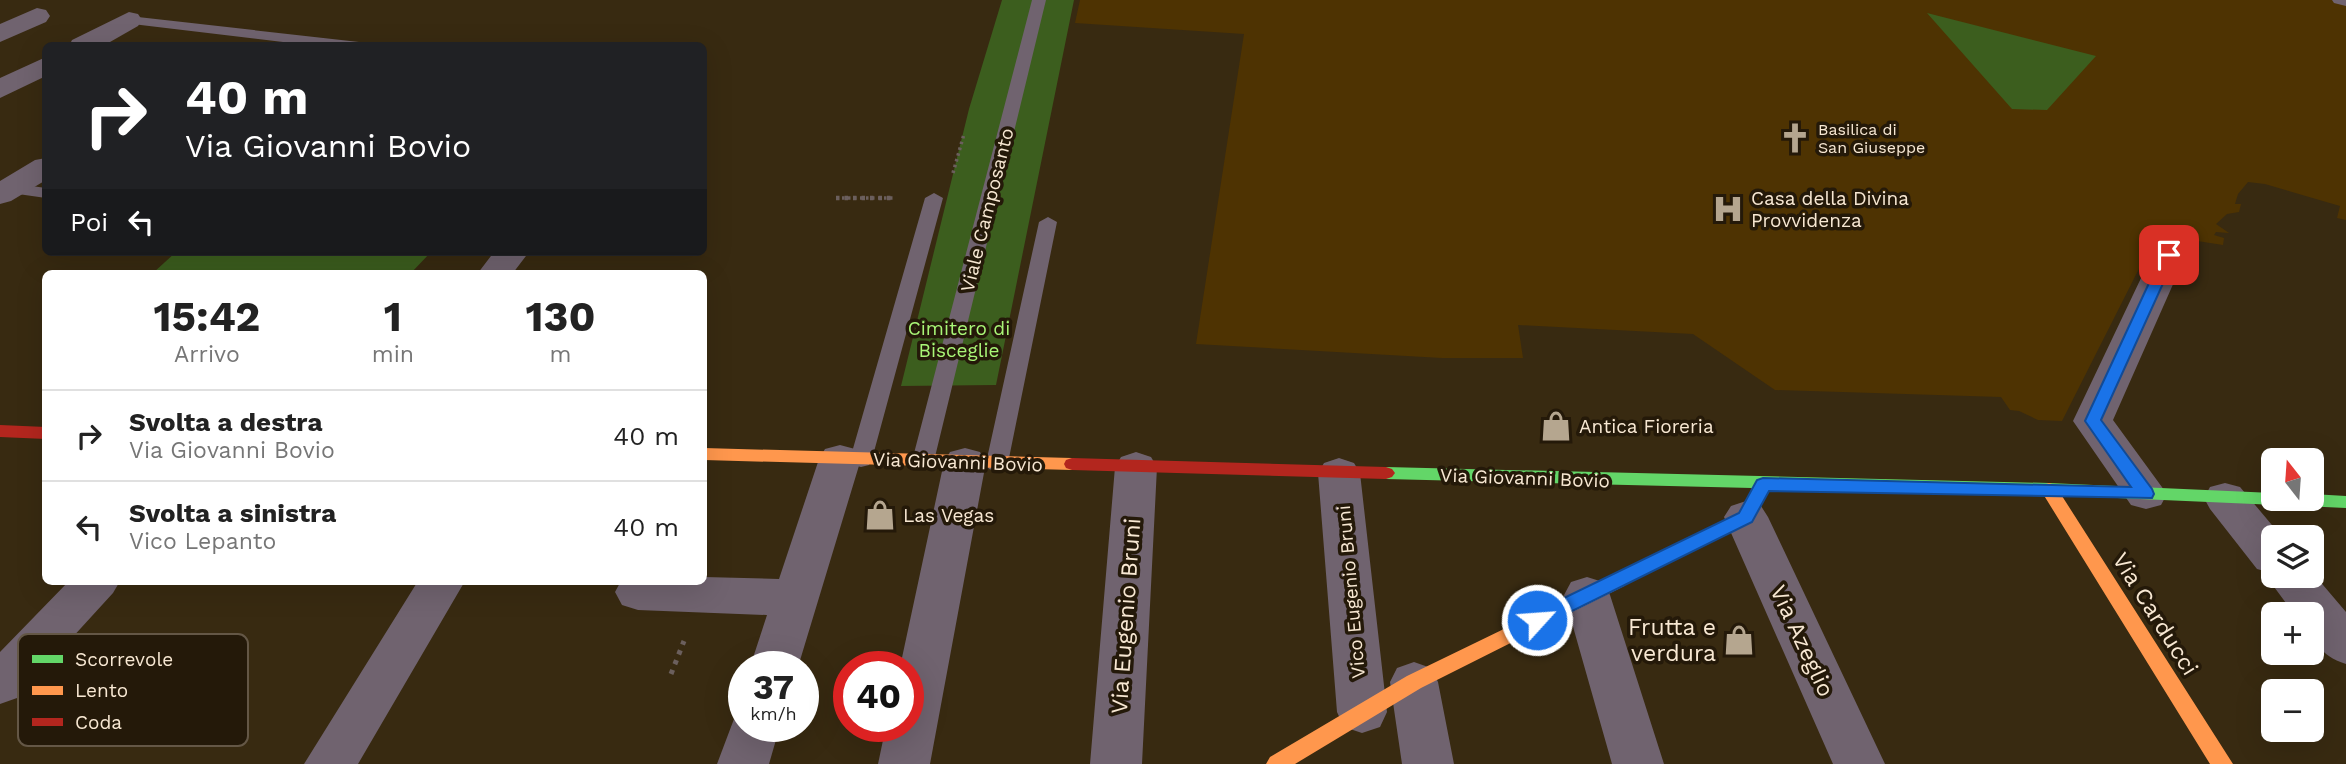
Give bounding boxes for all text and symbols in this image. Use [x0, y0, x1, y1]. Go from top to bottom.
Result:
text: 40 m [185, 68, 308, 126]
icon: right [70, 70, 161, 161]
place label: Basilica di San Giuseppe [1818, 120, 1925, 157]
church icon: Basilica di San Giuseppe [1778, 121, 1812, 155]
street label: Viale Camposanto [955, 126, 1019, 294]
text: Via Giovanni Bovio [185, 127, 471, 165]
place label: Casa della Divina Provvidenza [1751, 187, 1909, 232]
hospital icon: Casa della Divina Provvidenza [1711, 192, 1745, 226]
icon: left [122, 203, 160, 241]
text: Poi [70, 207, 108, 237]
pin [2139, 225, 2199, 285]
icon: arrive [2150, 236, 2188, 274]
text: 15:42 [153, 292, 260, 341]
text: 1 [384, 292, 402, 341]
text: 130 [525, 292, 596, 341]
park label: Cimitero di Bisceglie [908, 317, 1010, 362]
text: Arrivo [174, 341, 240, 368]
text: min [372, 341, 414, 368]
text: m [550, 341, 571, 368]
text: Svolta a destra [129, 407, 322, 437]
shop icon: Antica Fioreria [1539, 409, 1573, 443]
place label: Antica Fioreria [1579, 415, 1714, 438]
icon: right [70, 417, 108, 455]
text: 40 m [613, 421, 679, 451]
text: Via Giovanni Bovio [129, 437, 335, 464]
street label: Via Giovanni Bovio [873, 448, 1043, 476]
north arrow [2261, 448, 2324, 511]
map controls [2261, 448, 2324, 742]
street label: Via Giovanni Bovio [1440, 464, 1610, 492]
text: Svolta a sinistra [129, 498, 336, 528]
shop icon: Las Vegas [863, 498, 897, 532]
place label: Las Vegas [903, 504, 994, 527]
street label: Vico Eugenio Bruni [1332, 504, 1370, 680]
icon: left [70, 508, 108, 546]
text: 40 m [613, 512, 679, 542]
street label: Via Eugenio Bruni [1106, 517, 1146, 715]
button: layers [2261, 525, 2324, 588]
text: Vico Lepanto [129, 528, 276, 555]
street label: Via Carducci [2107, 548, 2203, 680]
street label: Via Azeglio [1764, 581, 1840, 701]
position arrow [1500, 583, 1574, 657]
button: + [2261, 602, 2324, 665]
place label: Frutta e verdura [1628, 614, 1716, 667]
shop icon: Frutta e verdura [1722, 623, 1756, 657]
legend [18, 634, 248, 746]
text: Scorrevole [75, 648, 173, 671]
speed limit sign: 40 [833, 651, 924, 742]
text: 37 [753, 666, 794, 708]
text: Lento [75, 679, 128, 702]
button: − [2261, 679, 2324, 742]
text: km/h [750, 703, 797, 724]
text: Coda [75, 711, 122, 734]

